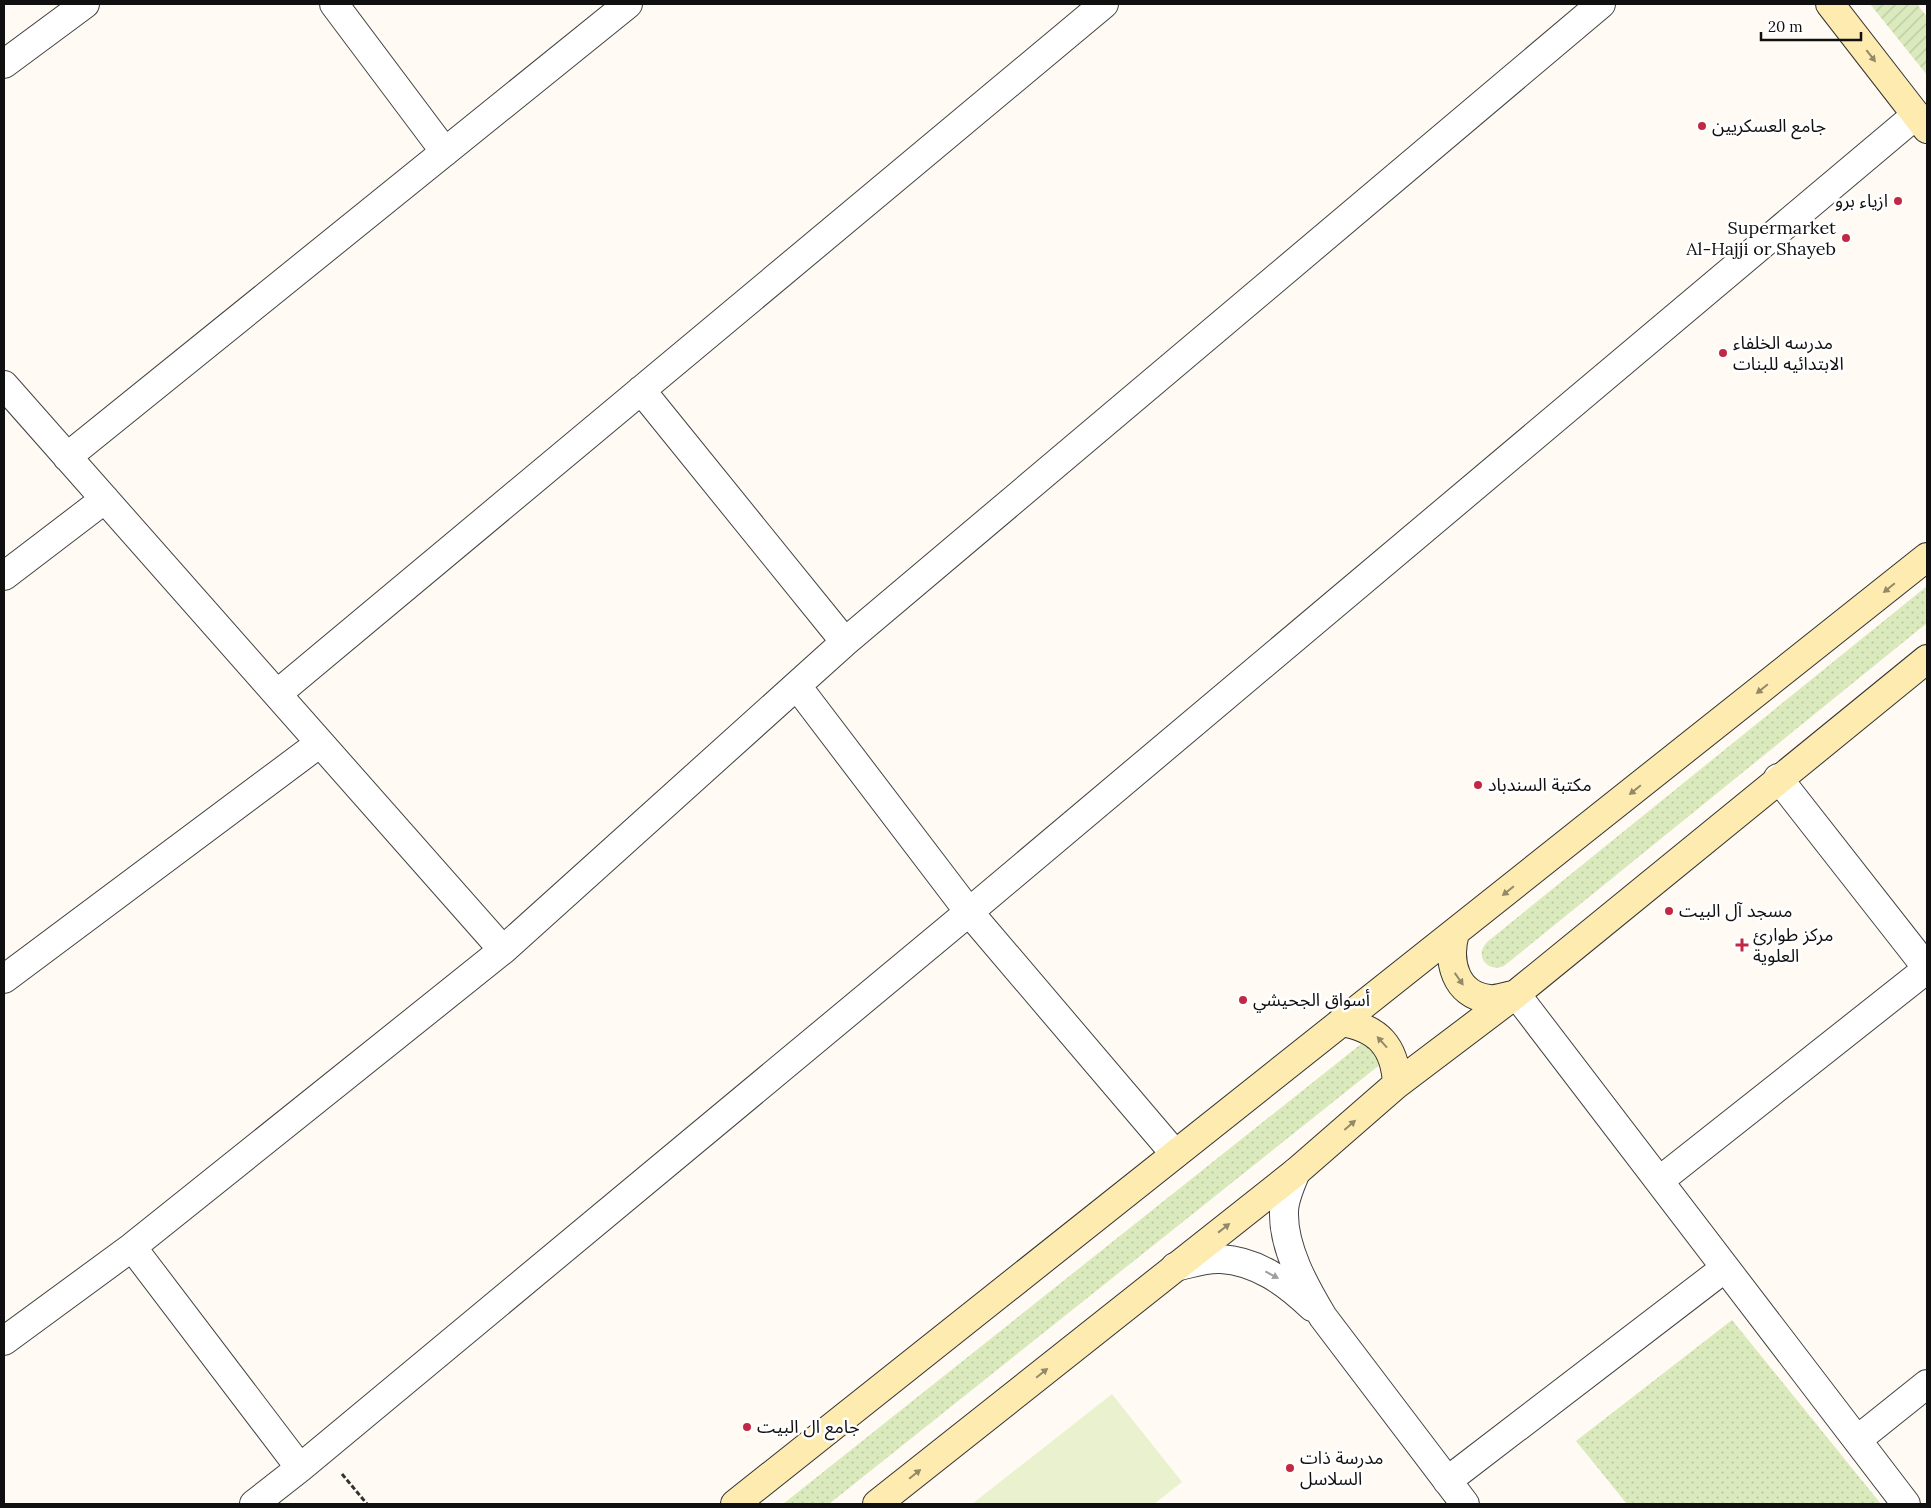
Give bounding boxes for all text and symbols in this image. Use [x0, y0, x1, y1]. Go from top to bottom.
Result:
scale bar [1761, 10, 1861, 42]
text: 20 m [1768, 17, 1803, 36]
one-way arrow [1865, 49, 1876, 62]
place label: جامع العسكريين [1712, 114, 1826, 140]
marker: جامع العسكريين [1696, 120, 1708, 132]
place label: ازياء برو [1835, 189, 1888, 212]
marker: ازياء برو [1892, 195, 1904, 207]
place label: Supermarket Al-Hajji or Shayeb [1685, 216, 1836, 260]
marker: Supermarket Al-Hajji or Shayeb [1840, 232, 1852, 244]
place label: مدرسه الخلفاء الابتدائيه للبنات [1733, 331, 1844, 375]
marker: مدرسه الخلفاء الابتدائيه للبنات [1717, 347, 1729, 359]
one-way arrow [1883, 582, 1896, 593]
one-way arrow [1756, 683, 1769, 694]
place label: مكتبة السندباد [1488, 773, 1592, 796]
marker: مكتبة السندباد [1472, 779, 1484, 791]
one-way arrow [1629, 785, 1642, 796]
one-way arrow [1501, 886, 1514, 897]
place label: مسجد آل البيت [1679, 899, 1793, 922]
marker: مسجد آل البيت [1663, 905, 1675, 917]
place label: مركز طوارئ العلوية [1753, 923, 1833, 967]
marker: مركز طوارئ العلوية [1735, 938, 1749, 952]
one-way arrow [1454, 972, 1464, 986]
place label: أسواق الجحيشي [1253, 988, 1370, 1013]
marker: أسواق الجحيشي [1237, 994, 1249, 1006]
one-way arrow [1376, 1036, 1388, 1048]
one-way arrow [1344, 1120, 1356, 1131]
one-way arrow [1218, 1223, 1231, 1234]
one-way arrow [1265, 1271, 1279, 1279]
one-way arrow [1035, 1367, 1048, 1378]
place label: جامع ال البيت [757, 1415, 860, 1441]
marker: جامع ال البيت [741, 1421, 753, 1433]
place label: مدرسة ذات السلاسل [1300, 1446, 1383, 1490]
marker: مدرسة ذات السلاسل [1284, 1462, 1296, 1474]
one-way arrow [908, 1468, 921, 1479]

